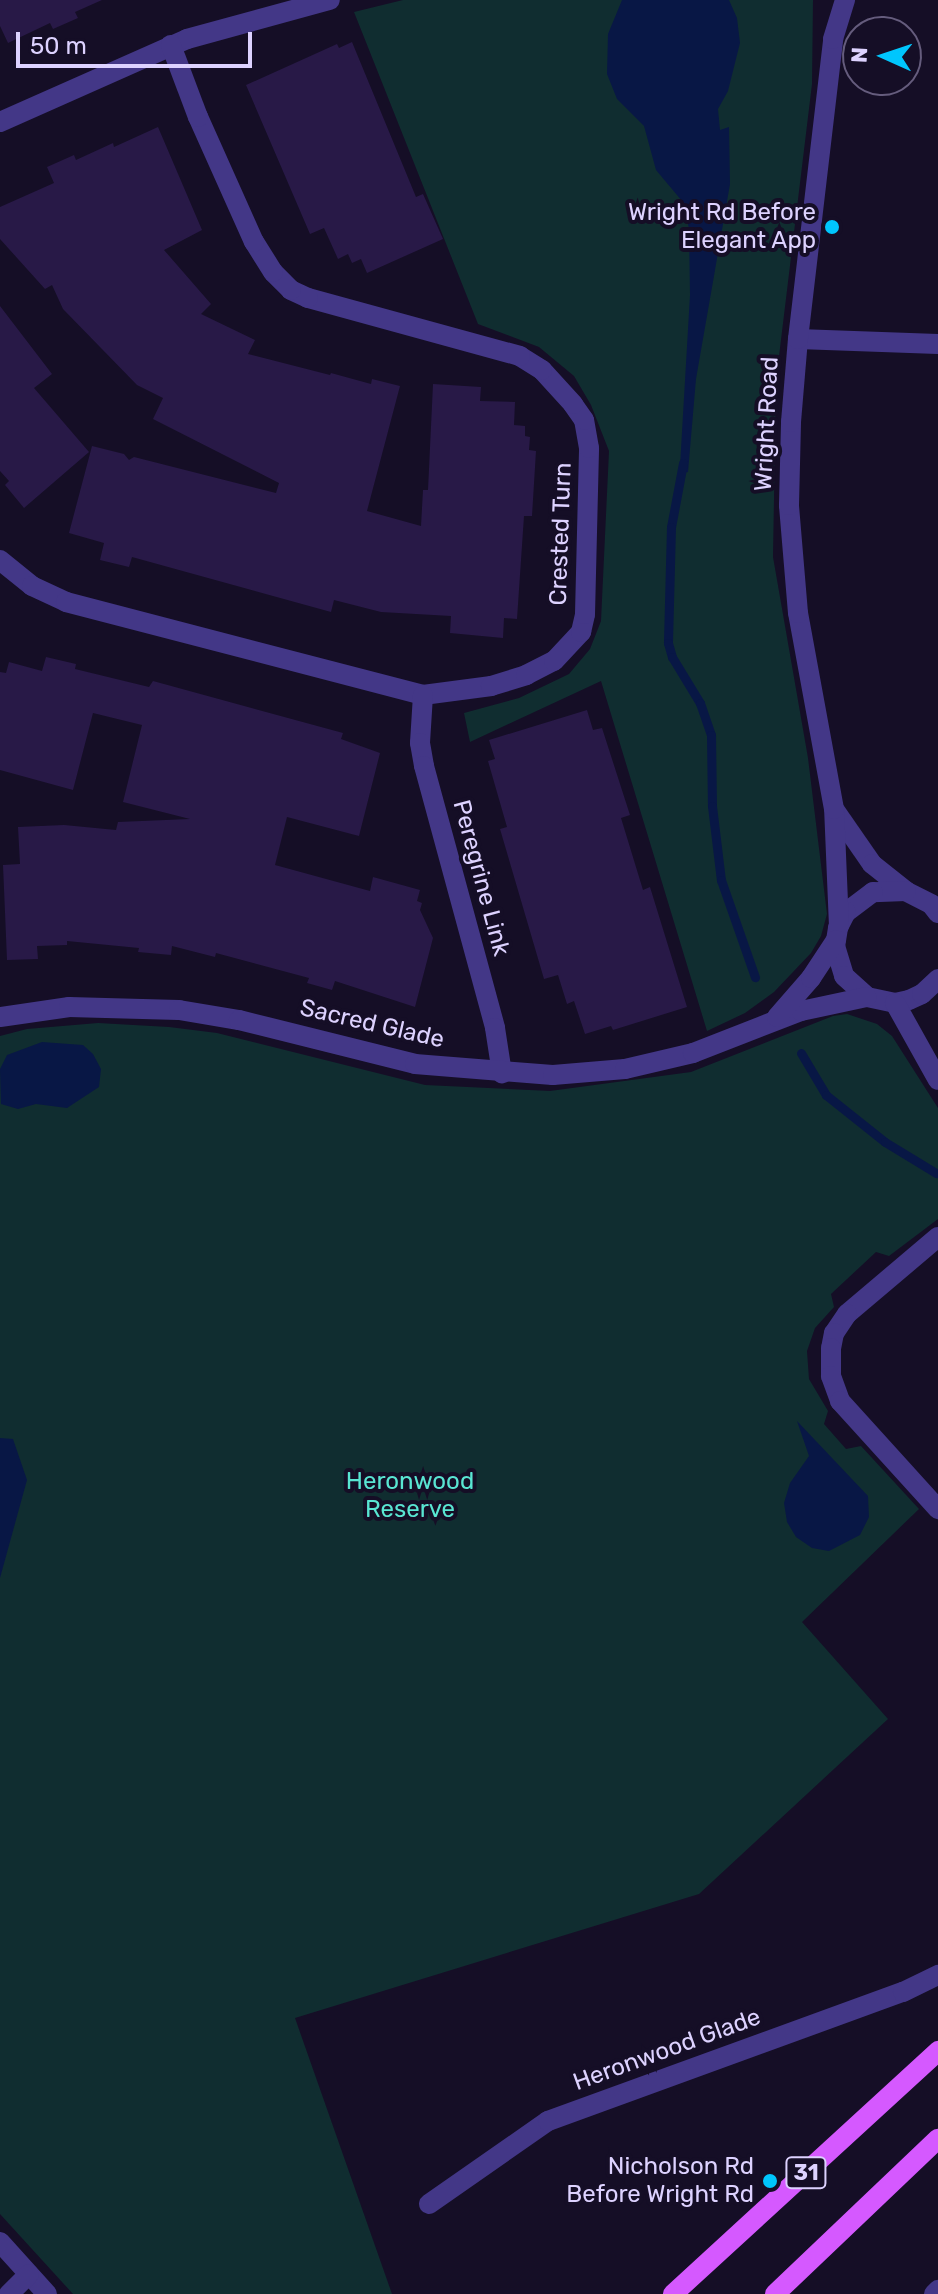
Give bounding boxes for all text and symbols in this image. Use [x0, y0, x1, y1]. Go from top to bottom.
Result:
scale bar [20, 16, 256, 66]
north arrow [842, 16, 922, 96]
text: 50 m [30, 32, 87, 60]
text: N [846, 46, 873, 63]
place label: Wright Rd Before Elegant App [628, 199, 816, 255]
marker: Wright Rd Before Elegant App [823, 218, 841, 236]
street label: Wright Road [749, 356, 785, 492]
street label: Crested Turn [544, 462, 578, 606]
street label: Peregrine Link [446, 797, 516, 959]
street label: Sacred Glade [297, 993, 447, 1055]
park label: Heronwood Reserve [346, 1468, 474, 1524]
street label: Heronwood Glade [569, 2003, 765, 2097]
place label: Nicholson Rd Before Wright Rd [566, 2153, 754, 2209]
road number: 31 [784, 2155, 828, 2191]
marker: Nicholson Rd Before Wright Rd [761, 2172, 779, 2190]

